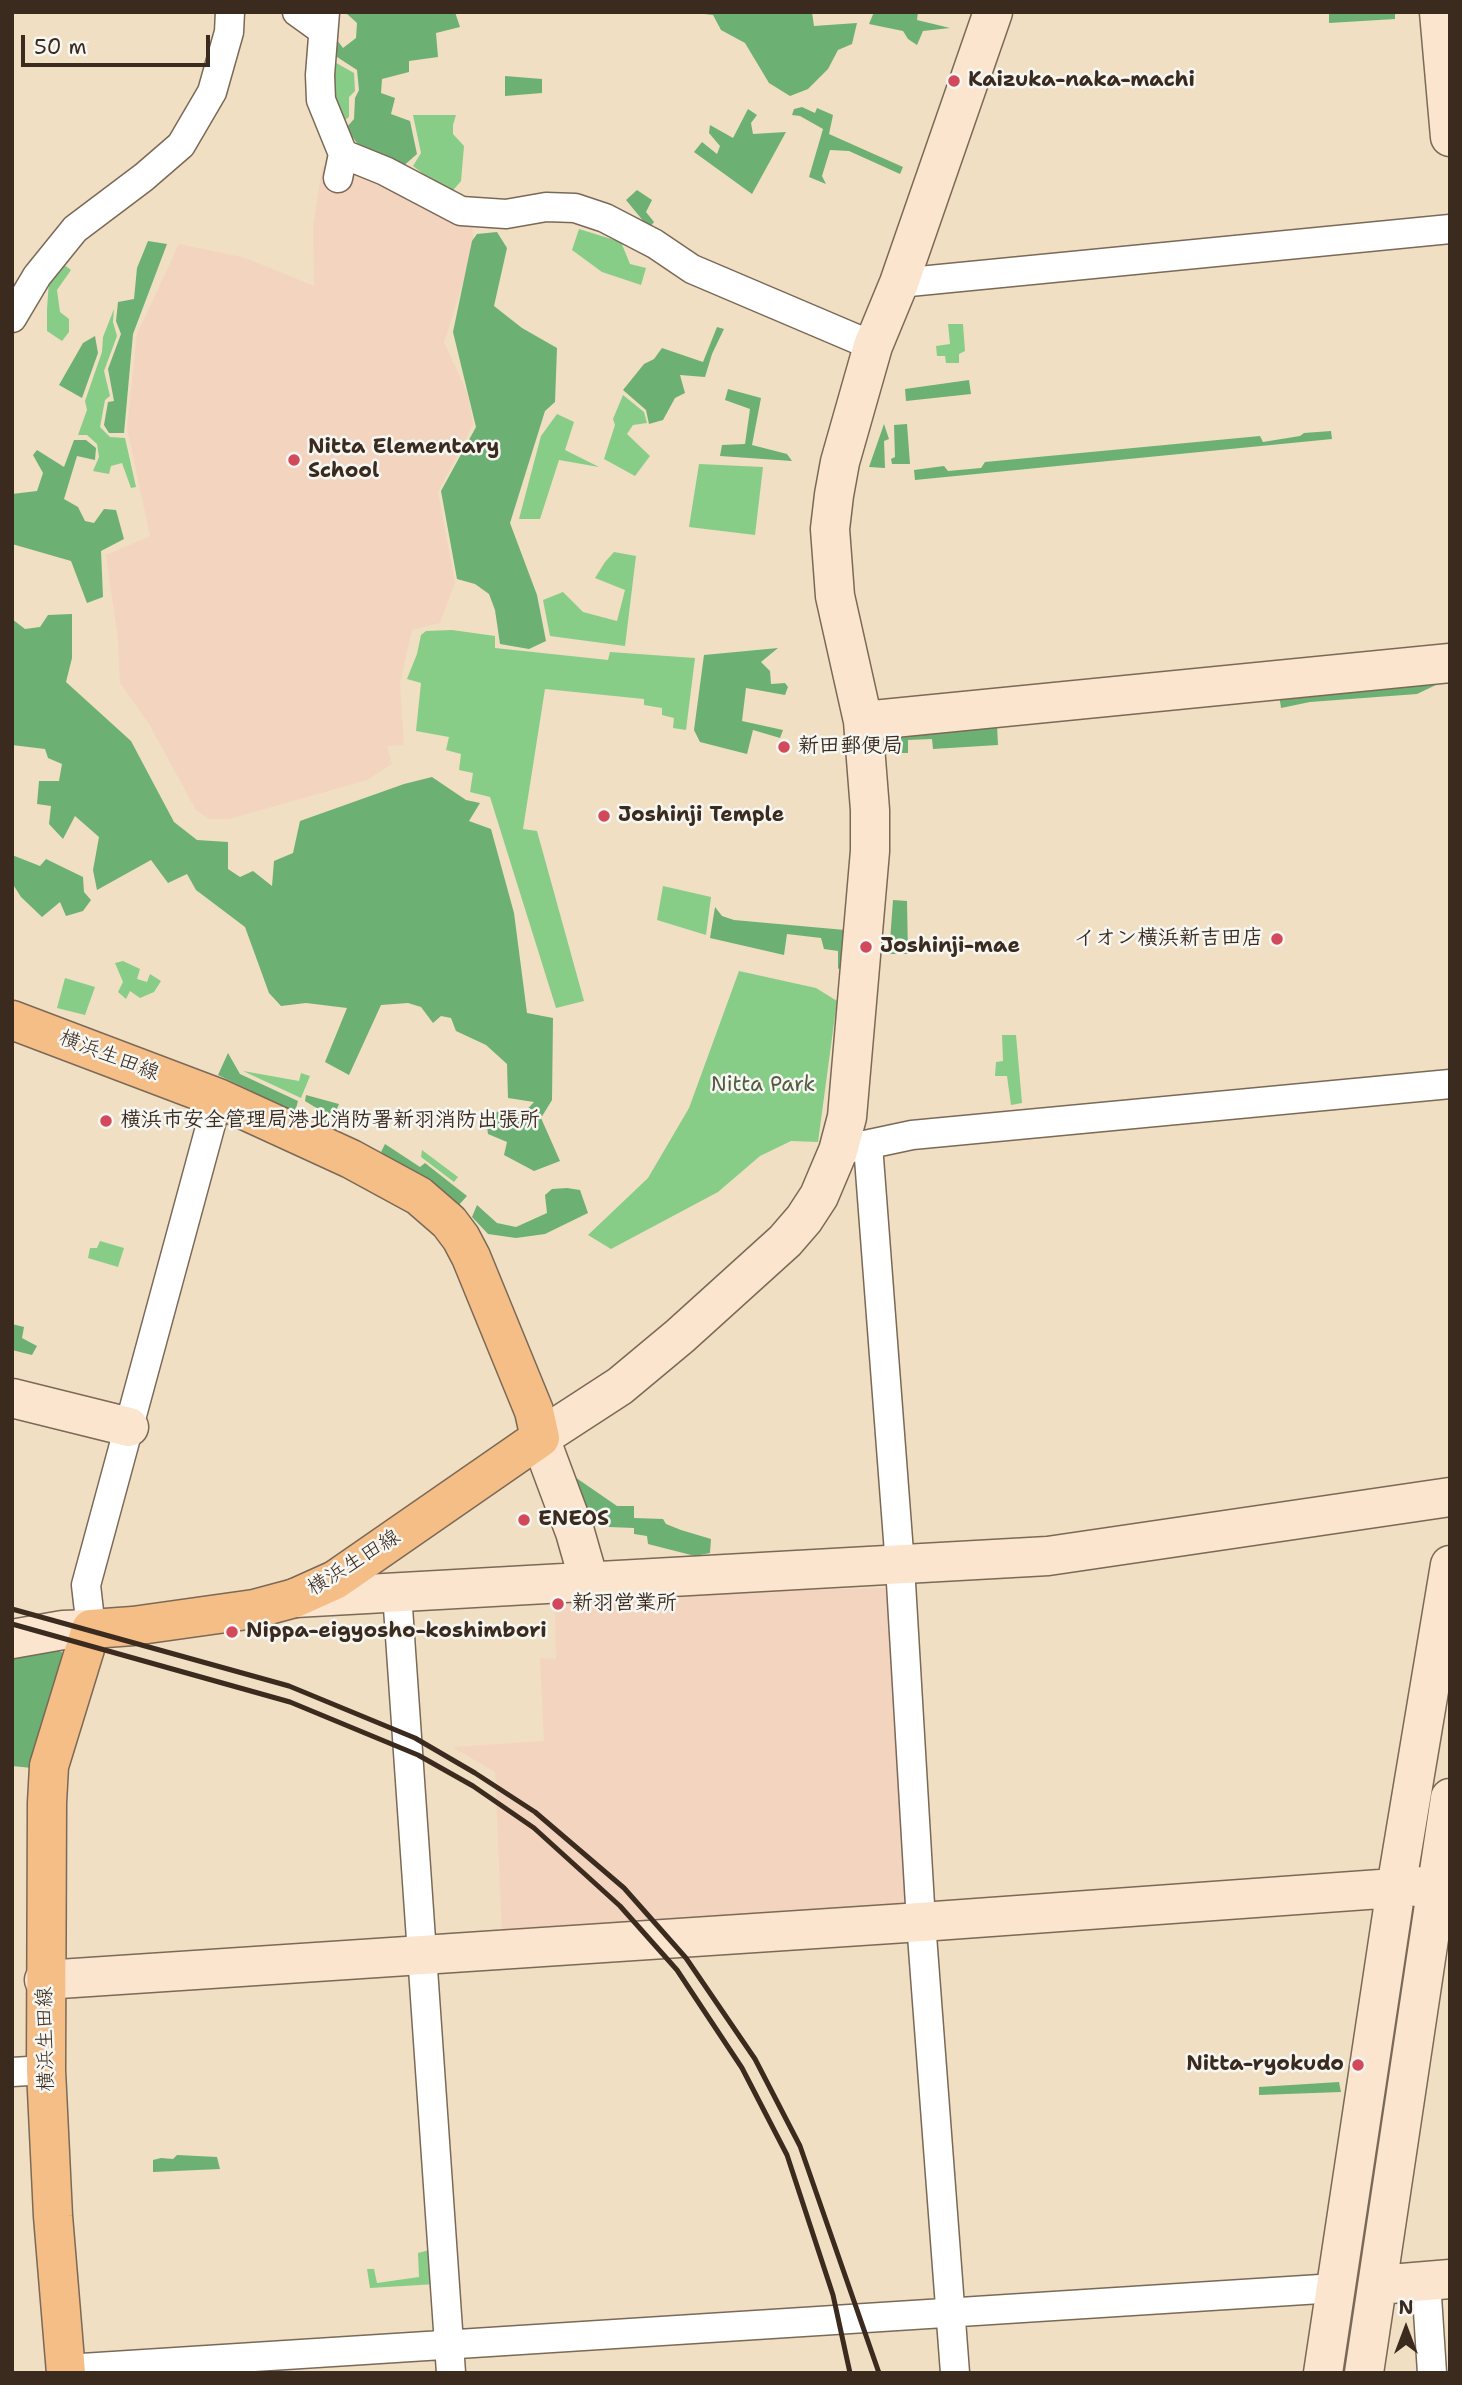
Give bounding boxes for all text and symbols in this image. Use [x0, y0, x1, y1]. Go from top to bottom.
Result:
scale bar [24, 21, 214, 65]
text: 50 m [34, 33, 87, 61]
place label: Kaizuka-naka-machi [968, 68, 1195, 94]
marker: Kaizuka-naka-machi [946, 73, 962, 89]
place label: Nitta Elementary School [308, 435, 499, 485]
marker: Nitta Elementary School [286, 452, 302, 468]
place label: 新田郵便局 [798, 734, 903, 760]
marker: 新田郵便局 [776, 739, 792, 755]
place label: Joshinji Temple [618, 803, 784, 829]
marker: Joshinji Temple [596, 808, 612, 824]
place label: イオン横浜新吉田店 [1074, 926, 1263, 952]
marker: イオン横浜新吉田店 [1269, 931, 1285, 947]
place label: Joshinji-mae [880, 934, 1020, 960]
marker: Joshinji-mae [858, 939, 874, 955]
street label: 横浜生田線 [55, 1025, 163, 1087]
park label: Nitta Park [711, 1073, 815, 1099]
place label: 横浜市安全管理局港北消防署新羽消防出張所 [120, 1108, 540, 1134]
marker: 横浜市安全管理局港北消防署新羽消防出張所 [98, 1113, 114, 1129]
place label: ENEOS [538, 1507, 609, 1533]
marker: ENEOS [516, 1512, 532, 1528]
street label: 横浜生田線 [303, 1524, 405, 1602]
place label: 新羽営業所 [572, 1591, 677, 1617]
marker: 新羽営業所 [550, 1596, 566, 1612]
place label: Nippa-eigyosho-koshimbori [246, 1619, 547, 1645]
marker: Nippa-eigyosho-koshimbori [224, 1624, 240, 1640]
street label: 横浜生田線 [32, 1986, 60, 2092]
place label: Nitta-ryokudo [1186, 2052, 1344, 2078]
marker: Nitta-ryokudo [1350, 2057, 1366, 2073]
north arrow [1371, 2294, 1441, 2364]
text: N [1398, 2295, 1414, 2320]

